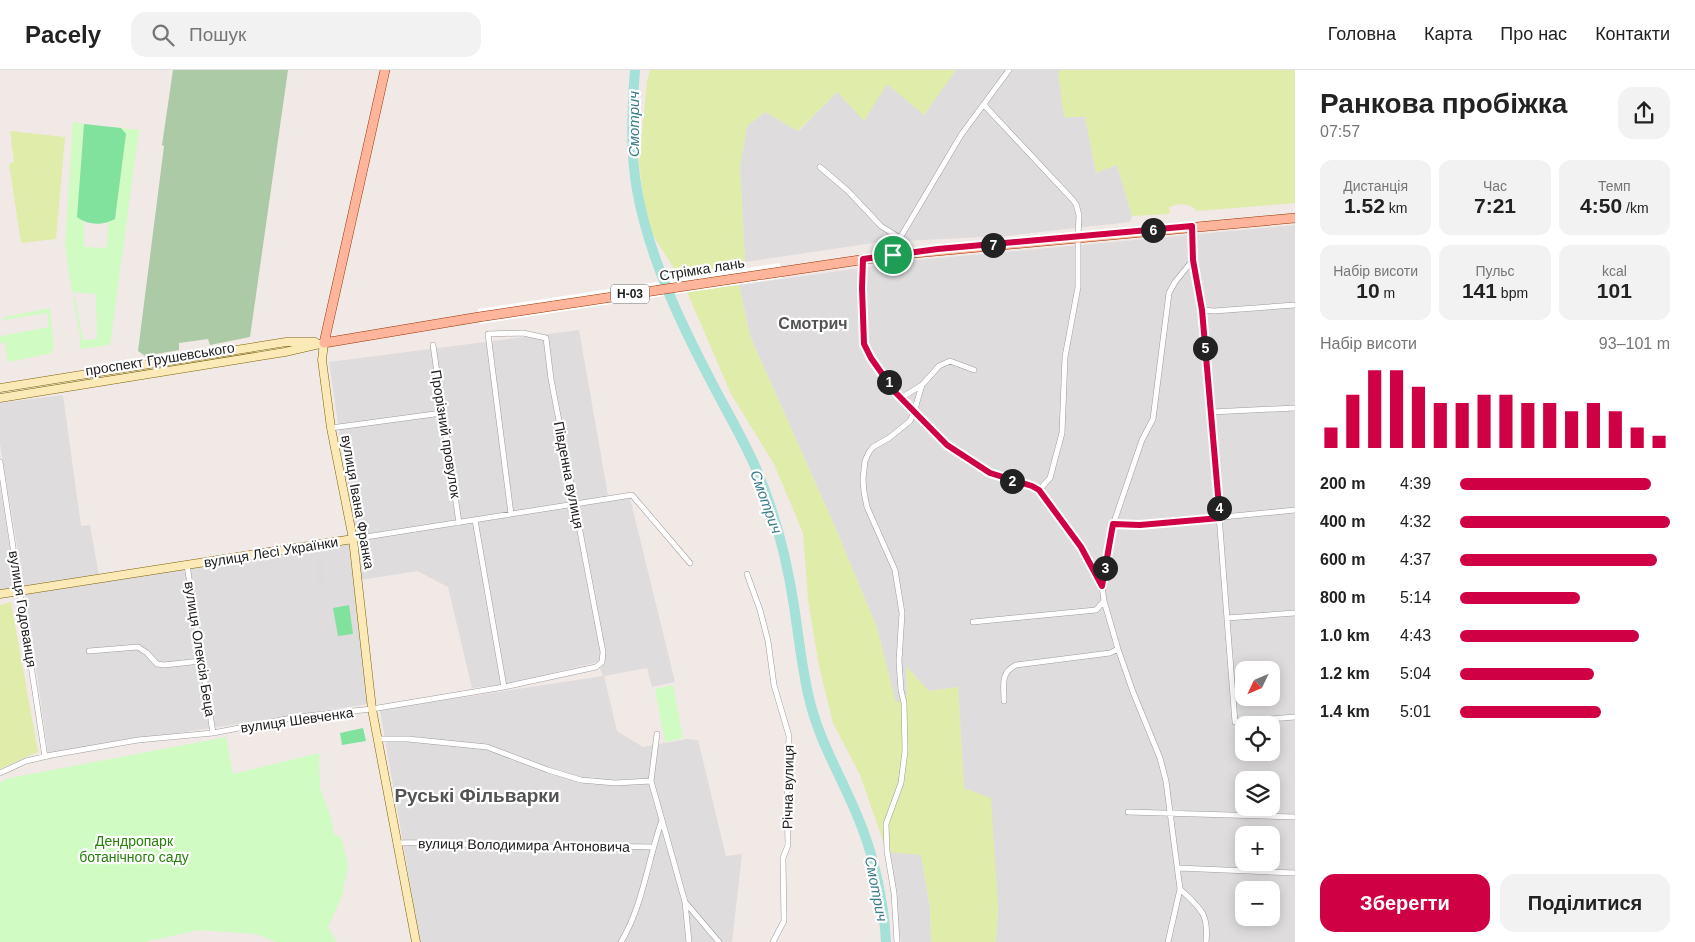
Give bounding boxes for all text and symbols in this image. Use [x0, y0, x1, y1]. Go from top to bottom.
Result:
search box [131, 12, 481, 57]
text: Pacely [25, 21, 101, 48]
icon: search [149, 21, 177, 49]
text: Пошук [189, 24, 246, 45]
text: Головна [1328, 24, 1396, 44]
text: Карта [1424, 24, 1472, 44]
text: Про нас [1500, 24, 1567, 44]
text: Контакти [1595, 24, 1670, 44]
button: share [1618, 87, 1670, 139]
text: Ранкова пробіжка [1320, 88, 1567, 119]
water label: Смотрич [625, 91, 642, 157]
text: 07:57 [1320, 123, 1360, 140]
text: Дистанція [1343, 178, 1408, 194]
text: Час [1483, 178, 1507, 194]
text: Темп [1598, 178, 1631, 194]
text: 1.52 [1344, 194, 1385, 217]
text: 7:21 [1474, 194, 1516, 217]
text: 4:50 [1580, 194, 1622, 217]
text: km [1385, 200, 1407, 216]
text: /km [1622, 200, 1649, 216]
pin: 6 [1140, 218, 1166, 242]
text: 6 [1150, 222, 1157, 238]
pin: 7 [980, 232, 1006, 258]
pin [872, 234, 914, 276]
text: 7 [990, 237, 997, 253]
icon: arrive [879, 241, 907, 269]
street label: Стрімка лань [658, 254, 746, 284]
text: Набір висоти [1333, 263, 1418, 279]
text: Пульс [1475, 263, 1515, 279]
text: kcal [1602, 263, 1627, 279]
text: 10 [1356, 279, 1380, 302]
text: 141 [1462, 279, 1497, 302]
text: 101 [1597, 279, 1632, 302]
road number: Н-03 [611, 284, 649, 303]
text: m [1380, 285, 1395, 301]
text: bpm [1497, 285, 1528, 301]
district label: Смотрич [778, 315, 848, 332]
text: Набір висоти [1320, 335, 1417, 352]
text: 93–101 m [1599, 335, 1670, 352]
pin: 5 [1192, 336, 1218, 360]
street label: проспект Грушевського [84, 339, 236, 379]
text: 5 [1202, 340, 1209, 356]
street label: Прорізний провулок [428, 369, 464, 500]
pin: 1 [876, 370, 902, 394]
text: 1 [886, 374, 893, 390]
street label: Південна вулиця [551, 420, 587, 530]
street label: вулиця Івана Франка [338, 434, 378, 570]
water label: Смотрич [747, 468, 786, 536]
pin: 2 [1000, 468, 1024, 494]
text: 2 [1009, 473, 1016, 489]
text: 200 m [1320, 475, 1365, 492]
text: 4:39 [1400, 475, 1431, 492]
pin: 4 [1206, 496, 1232, 520]
text: 4 [1216, 500, 1223, 516]
text: 400 m [1320, 513, 1365, 530]
text: 4:32 [1400, 513, 1431, 530]
street label: вулиця Лесі Українки [203, 533, 339, 571]
street label: вулиця Годованця [6, 550, 40, 668]
text: 600 m [1320, 551, 1365, 568]
text: 4:37 [1400, 551, 1431, 568]
pin: 3 [1092, 556, 1118, 580]
text: 3 [1102, 560, 1109, 576]
street label: вулиця Олексія Беца [181, 580, 219, 718]
text: 800 m [1320, 589, 1365, 606]
text: 5:14 [1400, 589, 1431, 606]
text: 1.0 km [1320, 627, 1370, 644]
text: 4:43 [1400, 627, 1431, 644]
north arrow [1235, 661, 1280, 706]
map controls [1235, 661, 1280, 926]
text: 1.2 km [1320, 665, 1370, 682]
text: 5:04 [1400, 665, 1431, 682]
text: 1.4 km [1320, 703, 1370, 720]
text: 5:01 [1400, 703, 1431, 720]
street label: вулиця Шевченка [240, 704, 355, 736]
button: locate [1235, 716, 1280, 761]
street label: Річна вулиця [779, 745, 797, 829]
button: layers [1235, 771, 1280, 816]
district label: Руські Фільварки [394, 785, 560, 806]
button: + [1235, 826, 1280, 871]
park label: Дендропарк ботанічного саду [79, 833, 189, 865]
street label: вулиця Володимира Антоновича [418, 835, 630, 855]
water label: Смотрич [862, 855, 891, 923]
button: Зберегти [1320, 874, 1490, 932]
button: Поділитися [1500, 874, 1670, 932]
button: − [1235, 881, 1280, 926]

